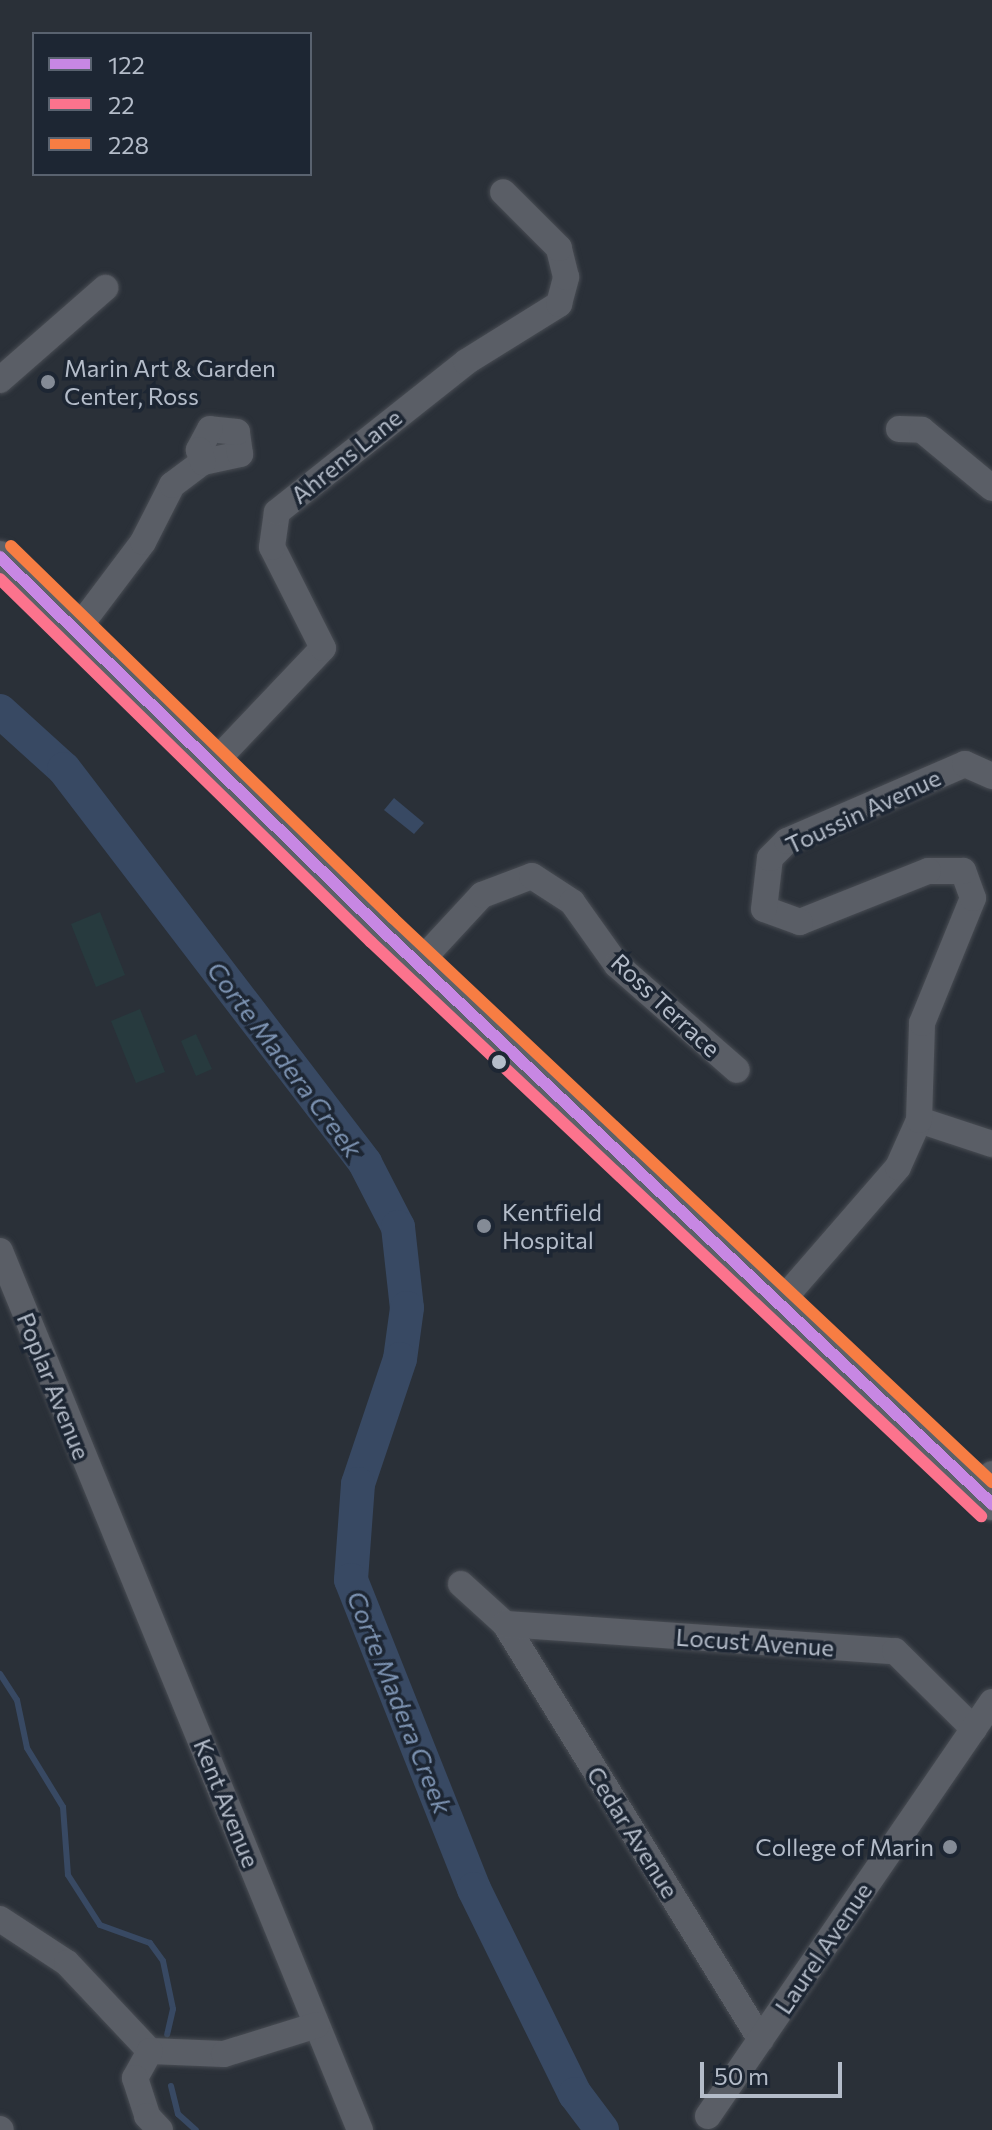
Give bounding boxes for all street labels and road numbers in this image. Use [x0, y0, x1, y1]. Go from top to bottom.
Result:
street label: Ahrens Lane [285, 403, 407, 509]
street label: Toussin Avenue [781, 763, 945, 859]
street label: Ross Terrace [606, 947, 726, 1063]
street label: Poplar Avenue [11, 1308, 97, 1464]
street label: Locust Avenue [675, 1622, 835, 1662]
street label: Kent Avenue [188, 1735, 266, 1871]
street label: Cedar Avenue [581, 1761, 685, 1903]
street label: Laurel Avenue [768, 1877, 878, 2019]

